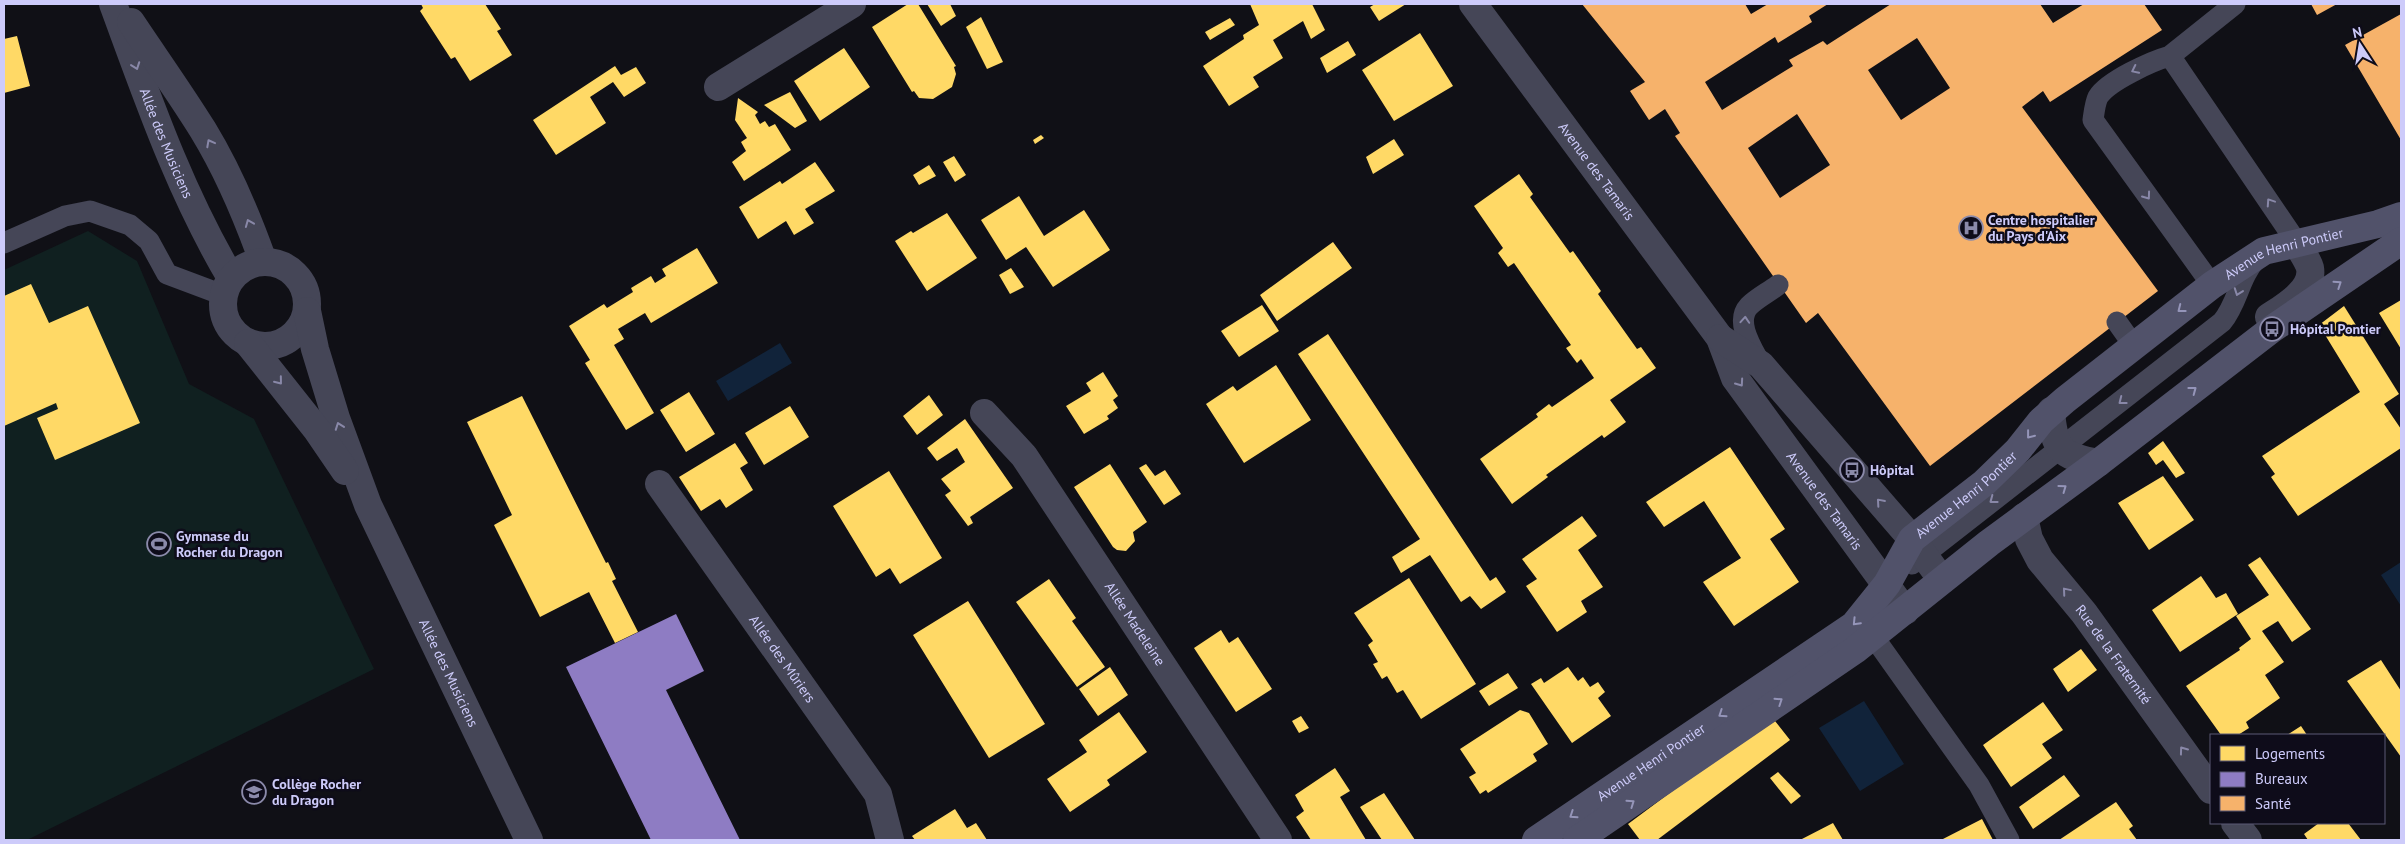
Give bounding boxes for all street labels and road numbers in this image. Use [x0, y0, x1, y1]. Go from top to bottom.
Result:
street label: Allée des Musiciens [136, 85, 197, 201]
street label: Avenue des Tamaris [1555, 119, 1639, 224]
street label: Avenue Henri Pontier [2221, 223, 2345, 284]
street label: Avenue Henri Pontier [1912, 447, 2021, 542]
street label: Avenue des Tamaris [1783, 448, 1866, 554]
street label: Allée Madeleine [1101, 579, 1169, 669]
street label: Rue de la Fraternité [2072, 601, 2155, 708]
street label: Allée des Mûriers [745, 611, 820, 706]
street label: Allée des Musiciens [415, 616, 482, 730]
street label: Avenue Henri Pontier [1594, 719, 1709, 805]

